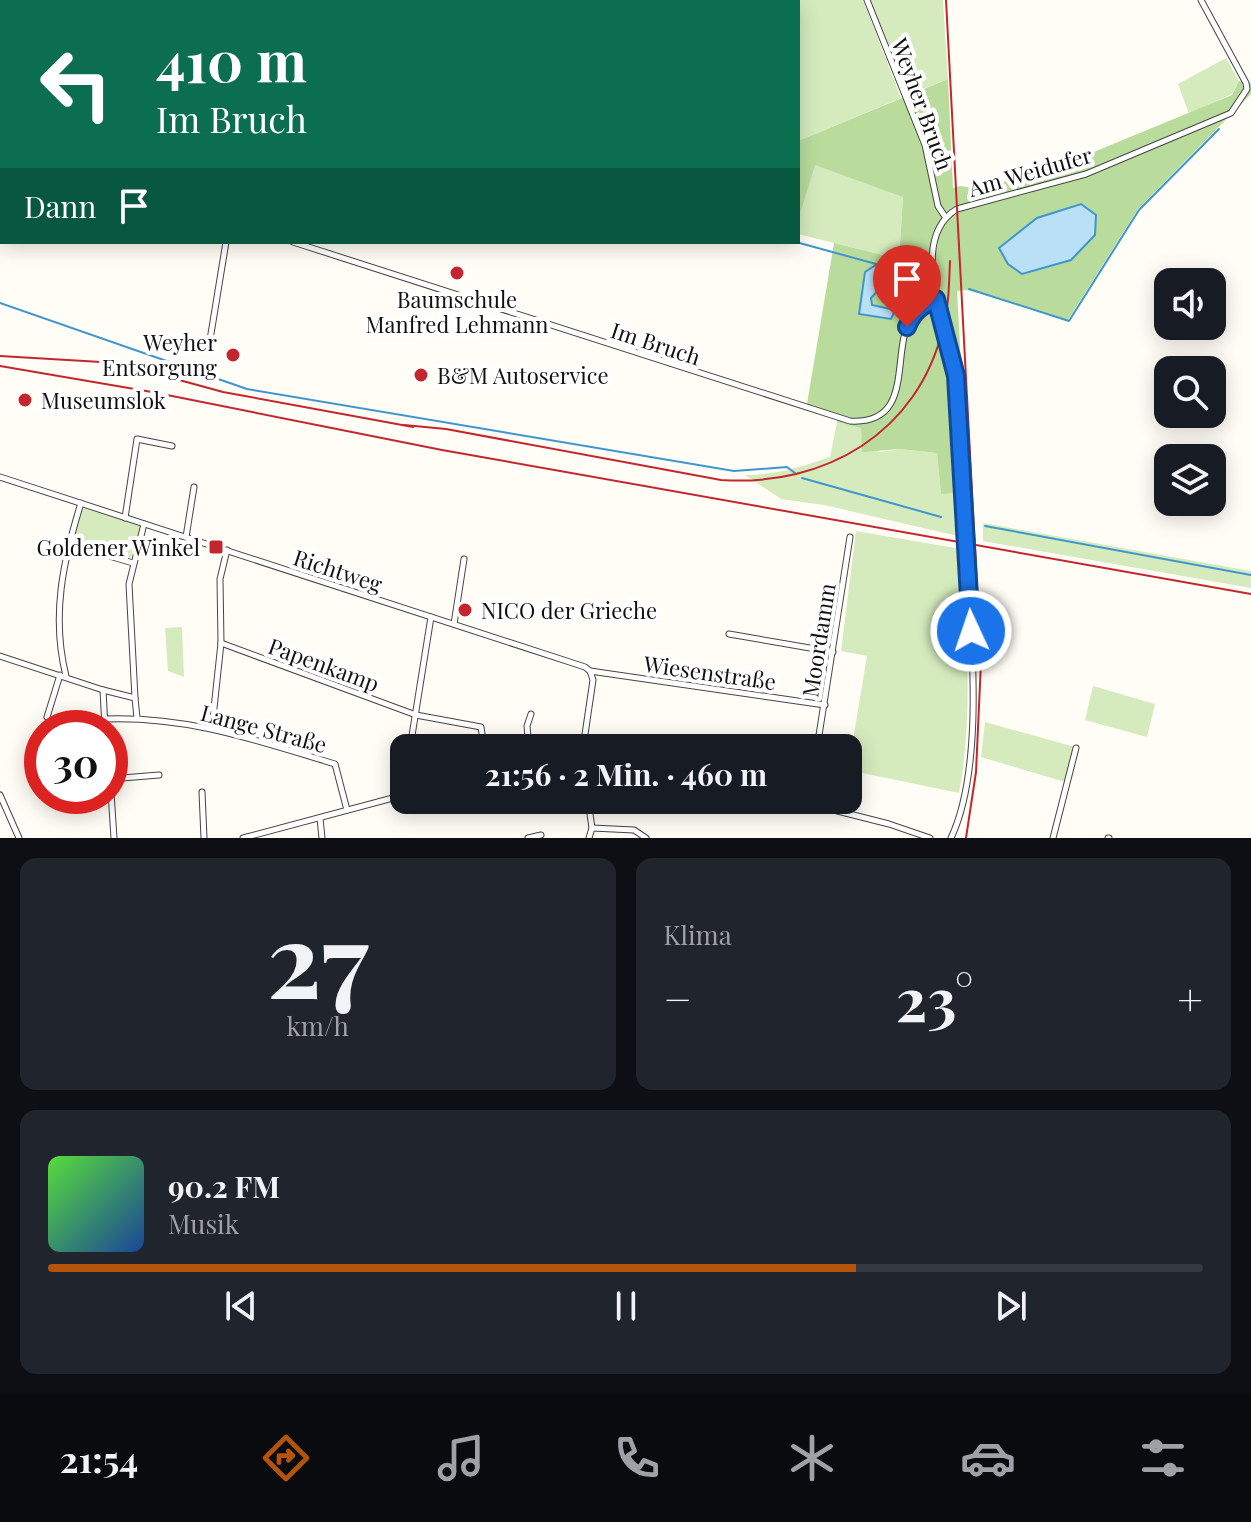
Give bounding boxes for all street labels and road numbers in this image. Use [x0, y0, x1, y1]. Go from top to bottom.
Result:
street label: Weyher Bruch [885, 33, 961, 174]
street label: Am Weidufer [964, 139, 1096, 203]
street label: Im Bruch [607, 314, 705, 372]
street label: Richtweg [290, 542, 387, 599]
street label: Moordamm [794, 580, 842, 699]
street label: Papenkamp [264, 630, 384, 698]
street label: Wiesenstraße [641, 648, 778, 696]
street label: Lange Straße [198, 697, 330, 759]

